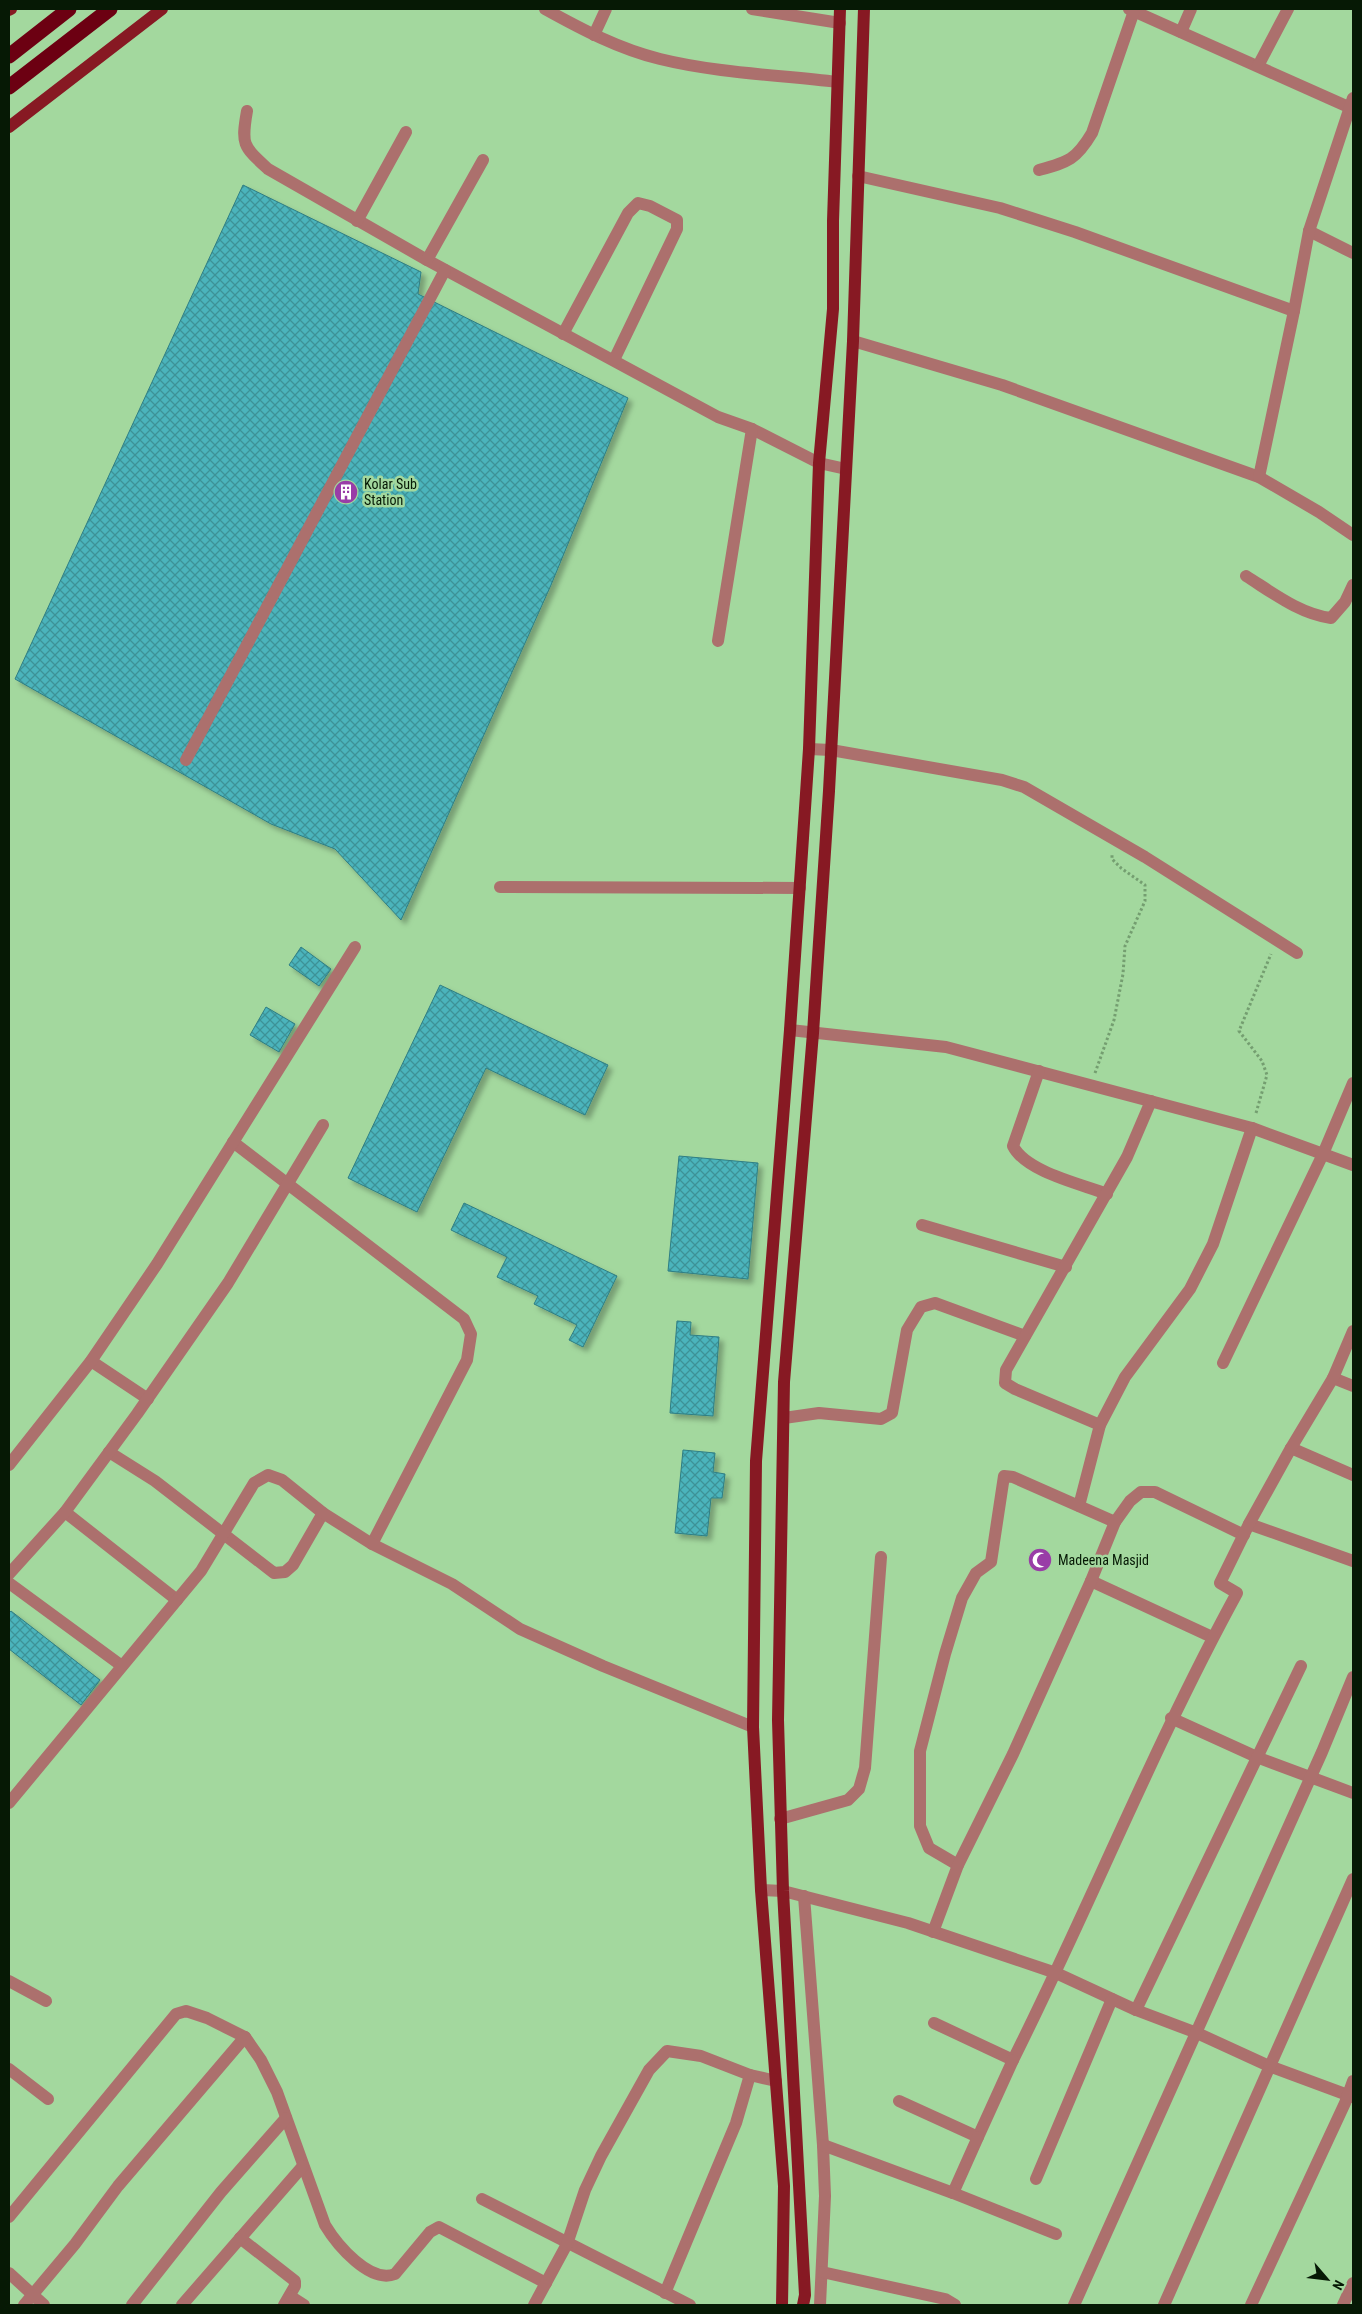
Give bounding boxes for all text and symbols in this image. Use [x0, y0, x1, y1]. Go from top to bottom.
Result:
place label: Kolar Sub Station [364, 476, 417, 508]
building icon: Kolar Sub Station [333, 479, 359, 505]
mosque icon: Madeena Masjid [1027, 1547, 1053, 1573]
place label: Madeena Masjid [1058, 1552, 1149, 1568]
north arrow [1302, 2254, 1352, 2304]
text: N [1329, 2278, 1348, 2293]

